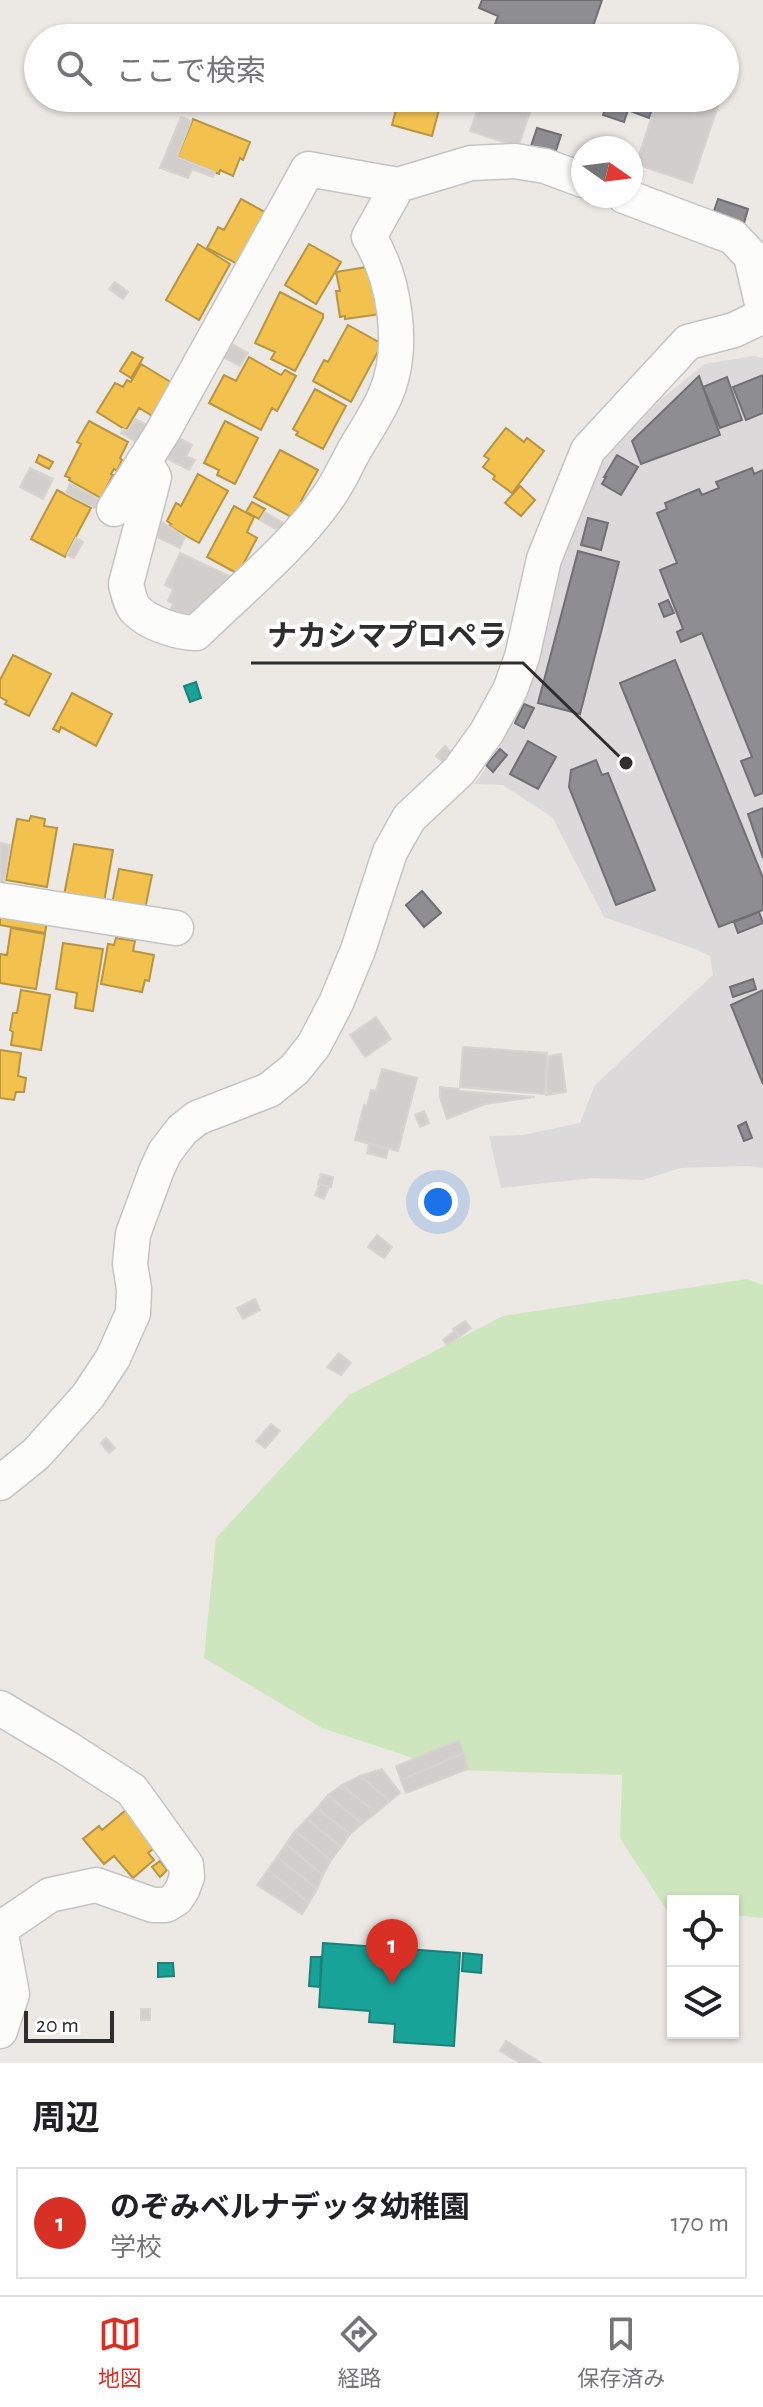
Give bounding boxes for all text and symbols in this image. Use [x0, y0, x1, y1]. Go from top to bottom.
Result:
search box [24, 24, 739, 112]
icon: search [52, 46, 96, 90]
text: ここで検索 [116, 57, 266, 87]
north arrow [571, 136, 643, 208]
callout: ナカシマプロペラ [251, 609, 523, 663]
text: ナカシマプロペラ [267, 620, 507, 652]
your location [418, 1182, 458, 1222]
map controls [667, 1895, 739, 2039]
button: locate [667, 1895, 739, 1967]
pin: 1 [366, 1919, 418, 1985]
button: layers [667, 1967, 739, 2039]
scale bar [24, 2007, 114, 2043]
text: 20 m [36, 2014, 79, 2036]
text: 周辺 [32, 2102, 100, 2136]
text: のぞみベルナデッタ幼稚園 [110, 2193, 470, 2223]
text: 1 [55, 2210, 65, 2236]
text: 170 m [670, 2210, 729, 2236]
text: 学校 [110, 2235, 162, 2261]
tab: 地図 [98, 2312, 142, 2392]
tab: 経路 [337, 2312, 381, 2392]
tab: 保存済み [577, 2312, 665, 2392]

